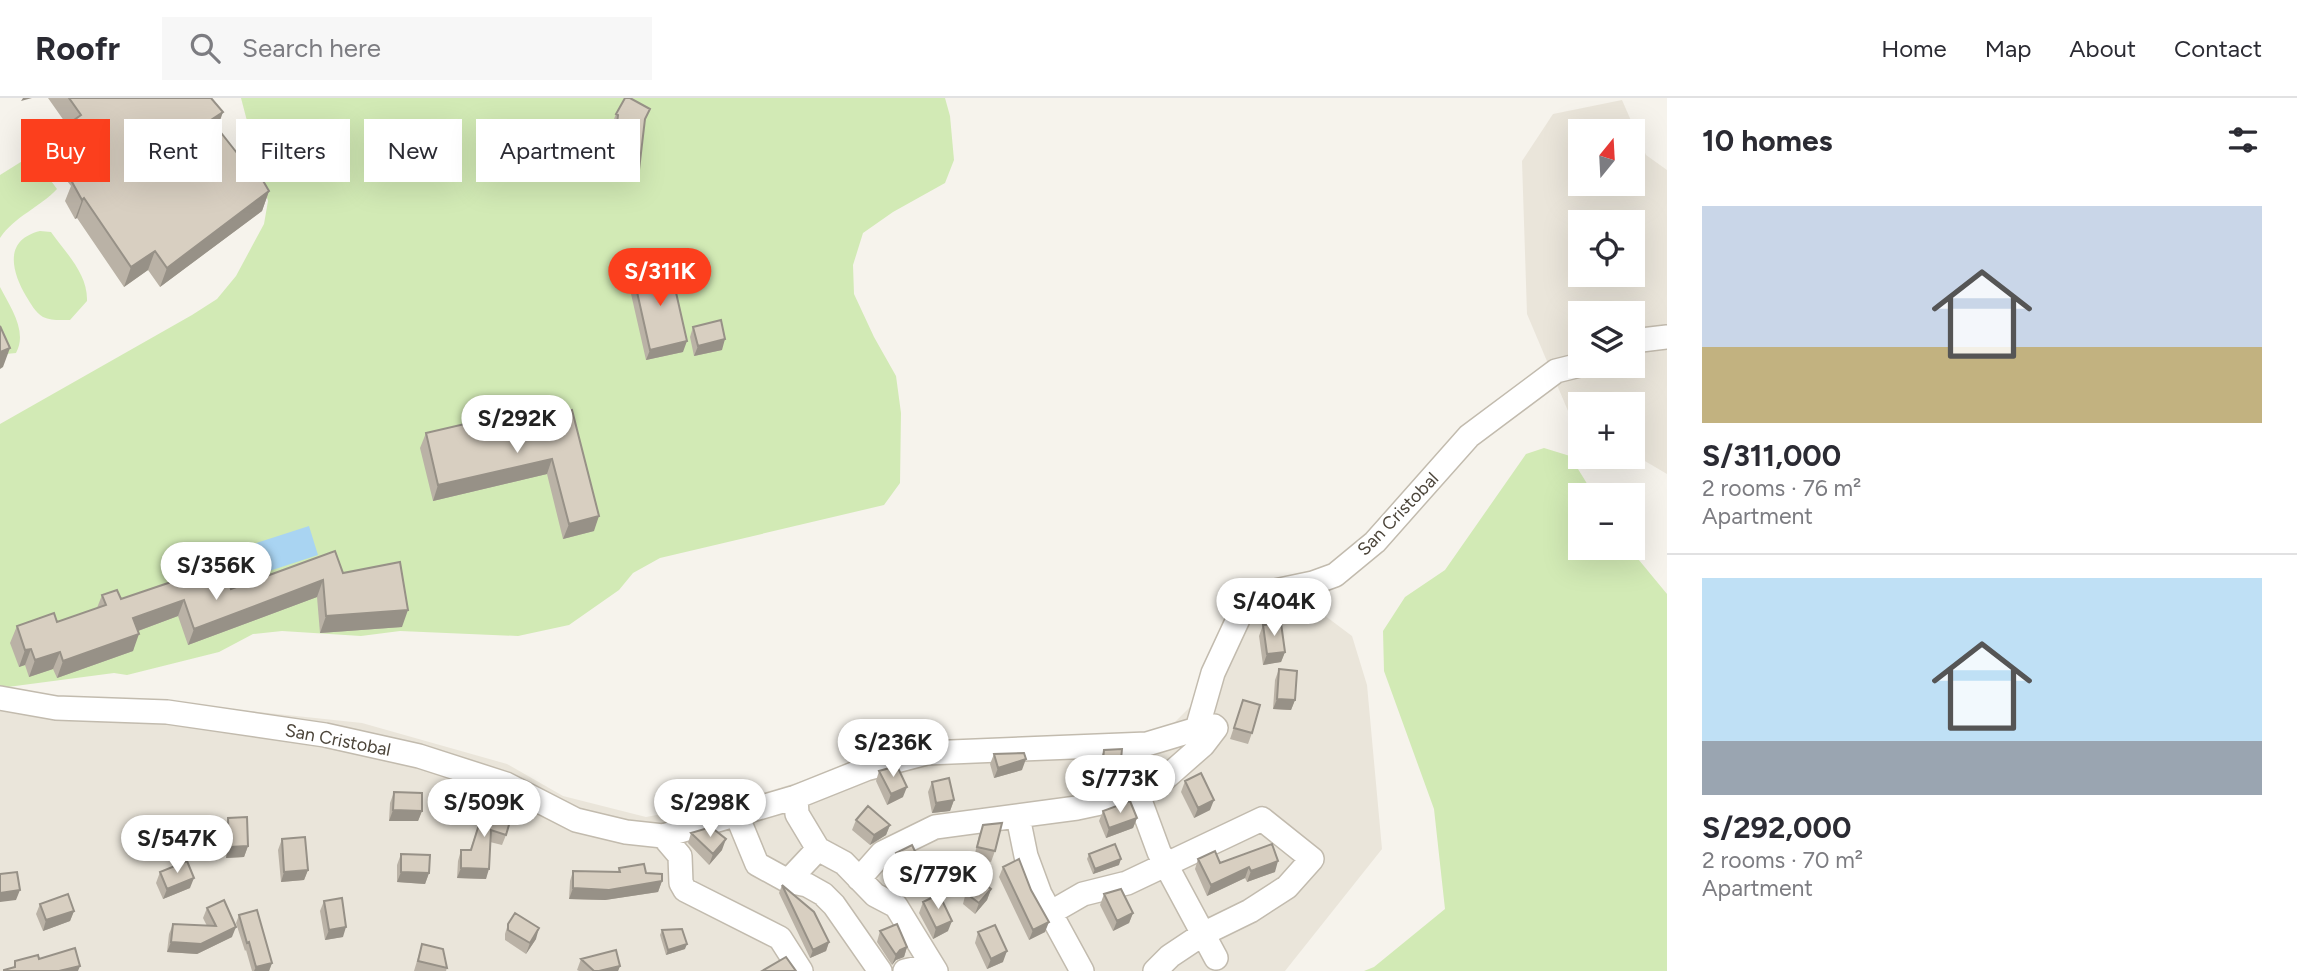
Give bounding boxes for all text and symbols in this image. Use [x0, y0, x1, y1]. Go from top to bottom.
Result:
search box [162, 17, 652, 80]
text: Roofr [35, 29, 120, 68]
icon: search [186, 29, 224, 67]
text: Search here [242, 32, 381, 64]
text: Home [1881, 34, 1947, 63]
text: Map [1985, 34, 2031, 63]
text: About [2069, 34, 2136, 63]
text: Contact [2174, 34, 2262, 63]
chip: Buy [21, 119, 110, 182]
chip: Rent [124, 119, 222, 182]
chip: Filters [236, 119, 350, 182]
chip: New [364, 119, 462, 182]
chip: Apartment [476, 119, 640, 182]
north arrow [1568, 119, 1645, 196]
map controls [1568, 119, 1645, 560]
icon: filters [2224, 121, 2262, 159]
text: 10 homes [1702, 122, 1833, 159]
button: locate [1568, 210, 1645, 287]
pin: S/311K [603, 248, 717, 308]
icon: home [1919, 251, 2045, 377]
text: S/311K [624, 257, 696, 285]
button: layers [1568, 301, 1645, 378]
button: + [1568, 392, 1645, 469]
pin: S/292K [460, 396, 574, 455]
text: S/292K [477, 404, 557, 432]
text: S/311,000 [1702, 437, 1841, 474]
street label: San Cristobal [1353, 468, 1443, 560]
text: 2 rooms · 76 m² [1702, 474, 1861, 502]
button: − [1568, 483, 1645, 560]
text: Apartment [1702, 502, 1813, 530]
pin: S/356K [159, 542, 273, 602]
text: S/356K [177, 551, 255, 579]
pin: S/404K [1217, 578, 1331, 638]
text: S/404K [1232, 587, 1316, 615]
icon: home [1919, 623, 2045, 749]
street label: San Cristobal [283, 719, 393, 761]
pin: S/236K [836, 720, 950, 779]
text: S/236K [854, 728, 932, 756]
pin: S/773K [1063, 756, 1177, 815]
text: S/773K [1081, 764, 1159, 792]
pin: S/509K [427, 780, 541, 839]
pin: S/298K [653, 780, 767, 839]
text: S/509K [444, 788, 524, 816]
text: S/298K [670, 788, 750, 816]
text: S/292,000 [1702, 809, 1851, 846]
pin: S/547K [120, 816, 234, 875]
text: S/547K [137, 824, 217, 852]
text: 2 rooms · 70 m² [1702, 846, 1863, 874]
pin: S/779K [881, 852, 995, 911]
text: S/779K [899, 860, 977, 888]
text: Apartment [1702, 874, 1813, 902]

